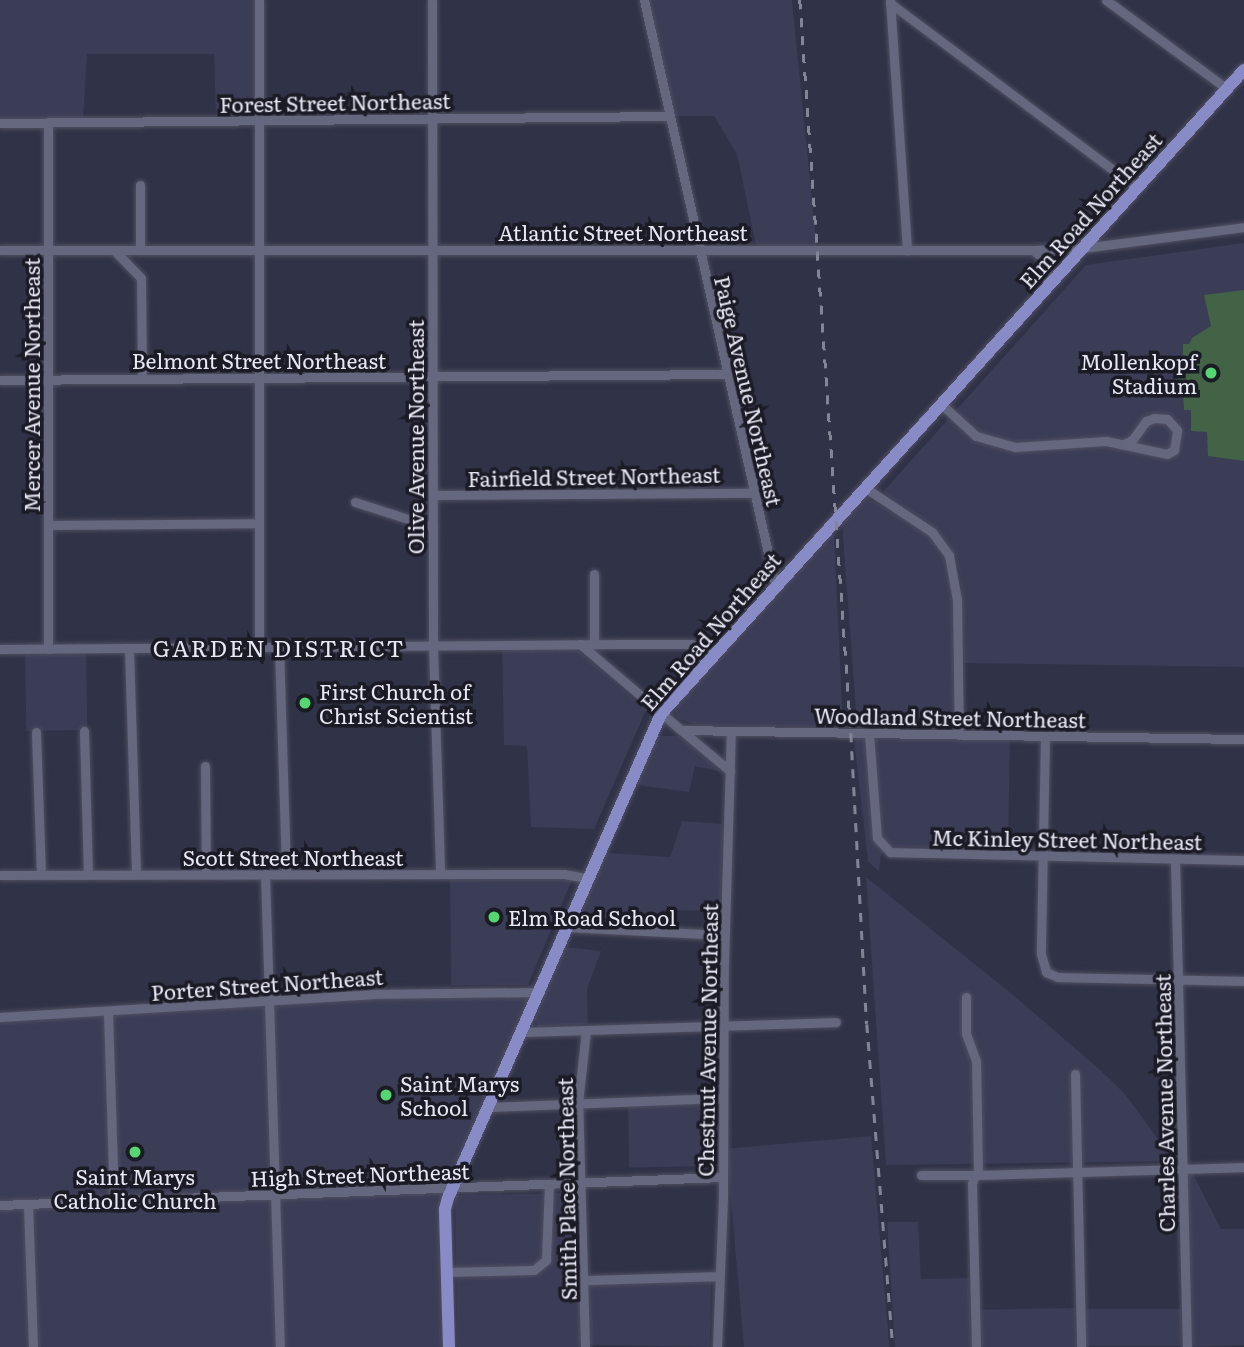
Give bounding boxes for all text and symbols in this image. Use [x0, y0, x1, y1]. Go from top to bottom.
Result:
street label: Forest Street Northeast [219, 87, 451, 117]
street label: Elm Road Northeast [1014, 127, 1166, 293]
street label: Atlantic Street Northeast [498, 219, 748, 245]
street label: Mercer Avenue Northeast [18, 258, 44, 512]
street label: Paige Avenue Northeast [710, 273, 788, 509]
street label: Olive Avenue Northeast [402, 320, 428, 554]
street label: Belmont Street Northeast [132, 347, 386, 373]
place label: Mollenkopf Stadium [1080, 348, 1197, 398]
marker: Mollenkopf Stadium [1203, 365, 1219, 381]
street label: Fairfield Street Northeast [467, 461, 721, 491]
street label: Elm Road Northeast [635, 547, 785, 715]
district label: GARDEN DISTRICT [155, 633, 403, 661]
place label: First Church of Christ Scientist [319, 678, 473, 728]
marker: First Church of Christ Scientist [297, 695, 313, 711]
street label: Woodland Street Northeast [814, 702, 1086, 732]
street label: Mc Kinley Street Northeast [932, 824, 1202, 854]
street label: Scott Street Northeast [183, 844, 403, 870]
street label: Chestnut Avenue Northeast [692, 903, 722, 1177]
place label: Elm Road School [508, 904, 676, 930]
marker: Elm Road School [486, 909, 502, 925]
street label: Porter Street Northeast [150, 963, 384, 1005]
street label: Charles Avenue Northeast [1149, 974, 1179, 1232]
place label: Saint Marys School [400, 1070, 519, 1120]
street label: Smith Place Northeast [551, 1077, 581, 1301]
marker: Saint Marys School [378, 1087, 394, 1103]
marker: Saint Marys Catholic Church [127, 1144, 143, 1160]
street label: High Street Northeast [250, 1158, 470, 1190]
place label: Saint Marys Catholic Church [53, 1163, 217, 1213]

